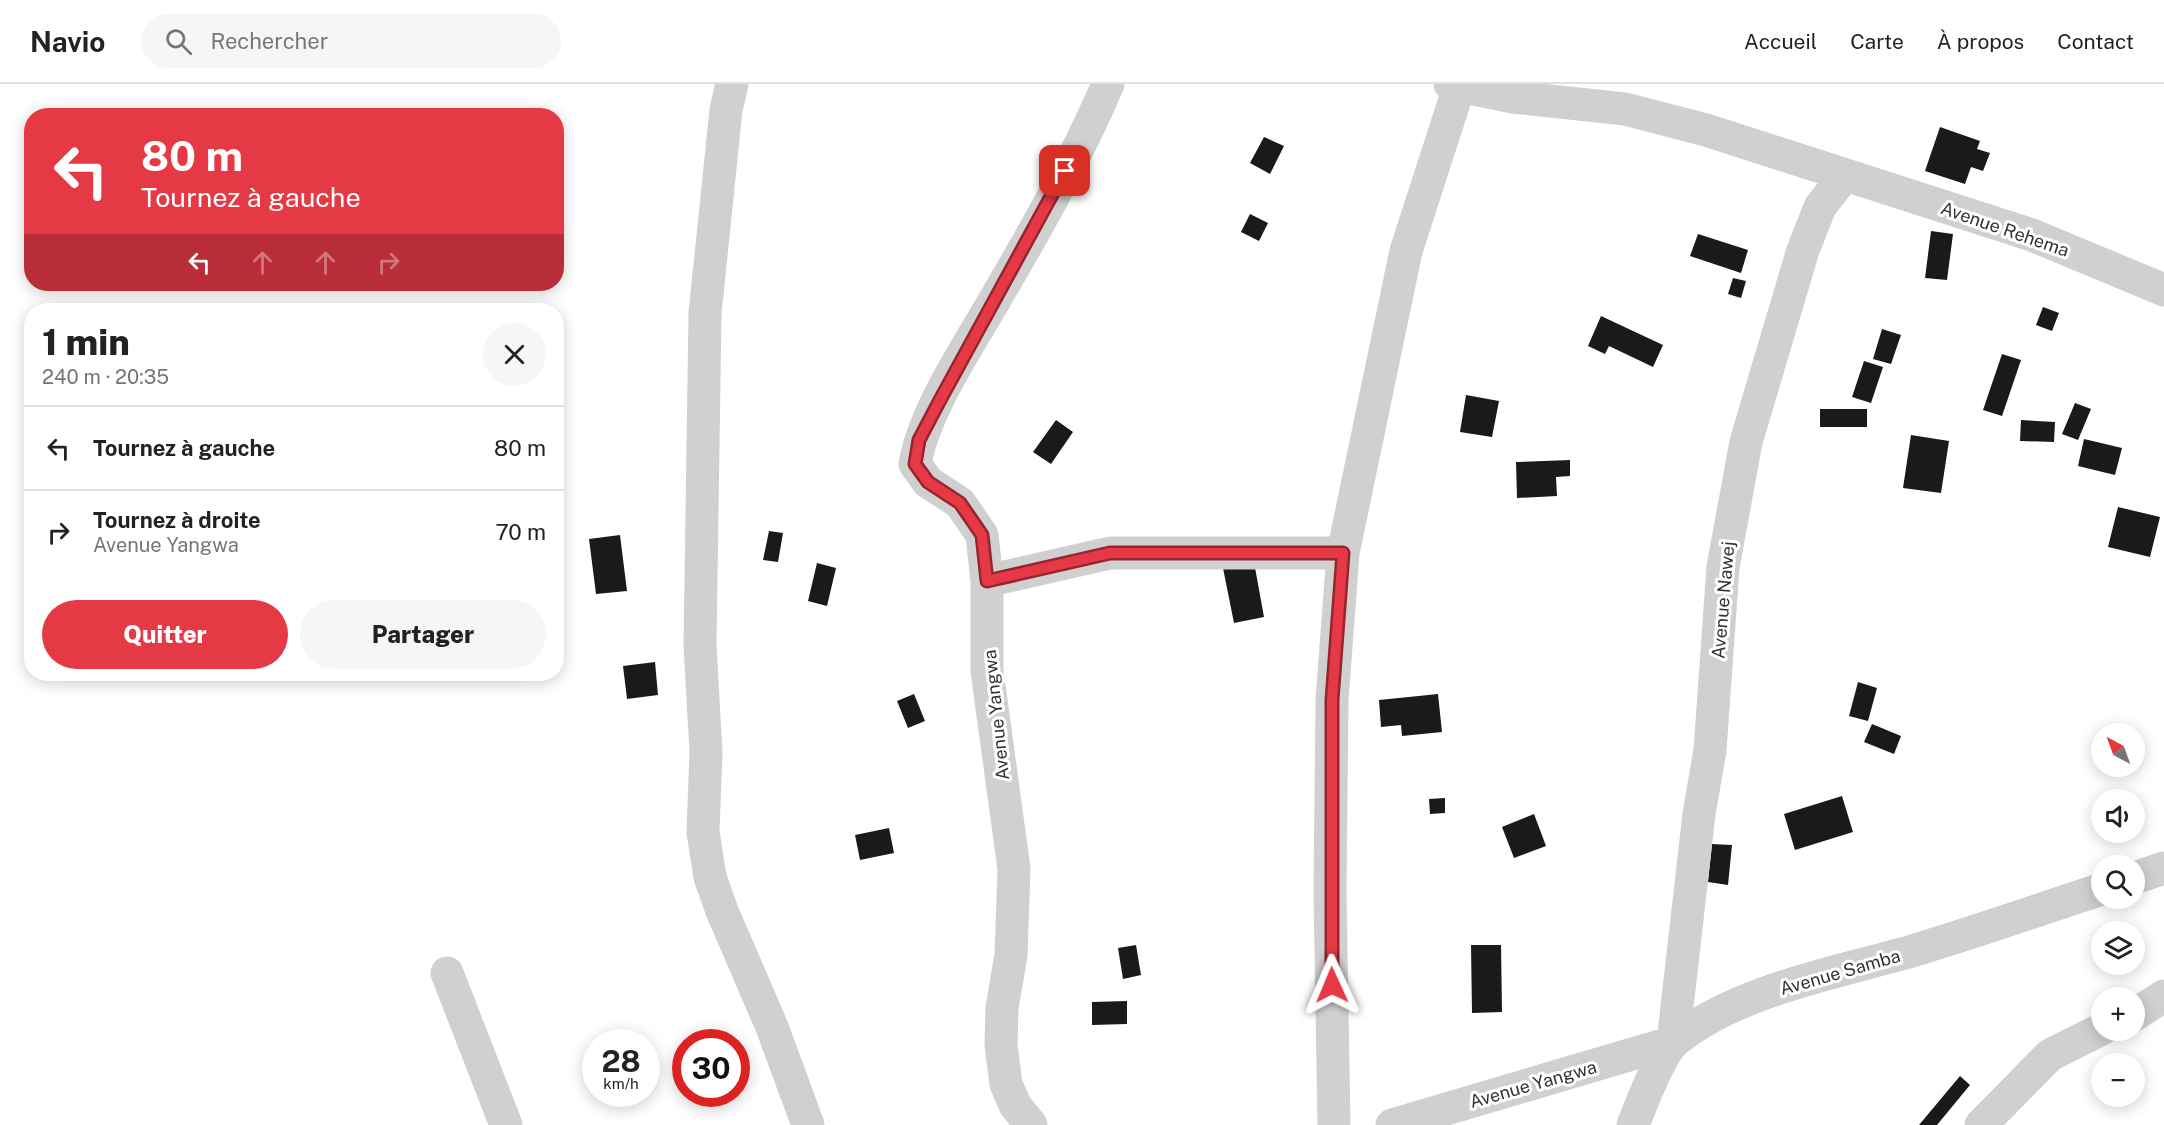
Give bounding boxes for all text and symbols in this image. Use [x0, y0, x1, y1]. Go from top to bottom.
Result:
search box [141, 14, 561, 68]
text: Navio [30, 25, 105, 58]
icon: search [162, 25, 195, 58]
text: Rechercher [210, 28, 328, 54]
text: Accueil [1744, 29, 1817, 54]
text: Carte [1850, 29, 1904, 54]
text: À propos [1937, 29, 2024, 54]
text: Contact [2057, 29, 2134, 54]
text: 80 m [141, 131, 243, 180]
icon: left [42, 132, 120, 210]
pin [1039, 145, 1090, 196]
icon: arrive [1048, 154, 1081, 187]
text: Tournez à gauche [141, 181, 361, 213]
street label: Avenue Rehema [1938, 197, 2072, 261]
icon: left [183, 246, 216, 279]
icon: ahead [246, 246, 279, 279]
icon: ahead [309, 246, 342, 279]
icon: right [372, 246, 405, 279]
text: 1 min [42, 321, 130, 363]
button: close [483, 323, 546, 386]
text: 240 m · 20:35 [42, 365, 169, 389]
icon: left [42, 432, 75, 465]
text: Tournez à gauche [93, 435, 275, 461]
text: 80 m [494, 435, 546, 461]
text: Tournez à droite [93, 507, 261, 533]
icon: right [42, 516, 75, 549]
text: 70 m [495, 519, 546, 545]
text: Avenue Yangwa [93, 533, 239, 557]
street label: Avenue Nawej [1707, 540, 1739, 660]
button: Quitter [42, 600, 288, 669]
button: Partager [300, 600, 546, 669]
street label: Avenue Yangwa [979, 649, 1013, 781]
north arrow [2091, 723, 2145, 777]
map controls [2091, 723, 2145, 1107]
button: sound [2091, 789, 2145, 843]
button: search [2091, 855, 2145, 909]
button: layers [2091, 921, 2145, 975]
street label: Avenue Samba [1777, 945, 1903, 999]
position arrow [1300, 953, 1364, 1017]
button: + [2091, 987, 2145, 1041]
speed limit sign: 30 [672, 1029, 750, 1107]
text: 28 [601, 1043, 641, 1079]
button: − [2091, 1053, 2145, 1107]
street label: Avenue Yangwa [1467, 1056, 1599, 1112]
text: km/h [603, 1075, 639, 1092]

